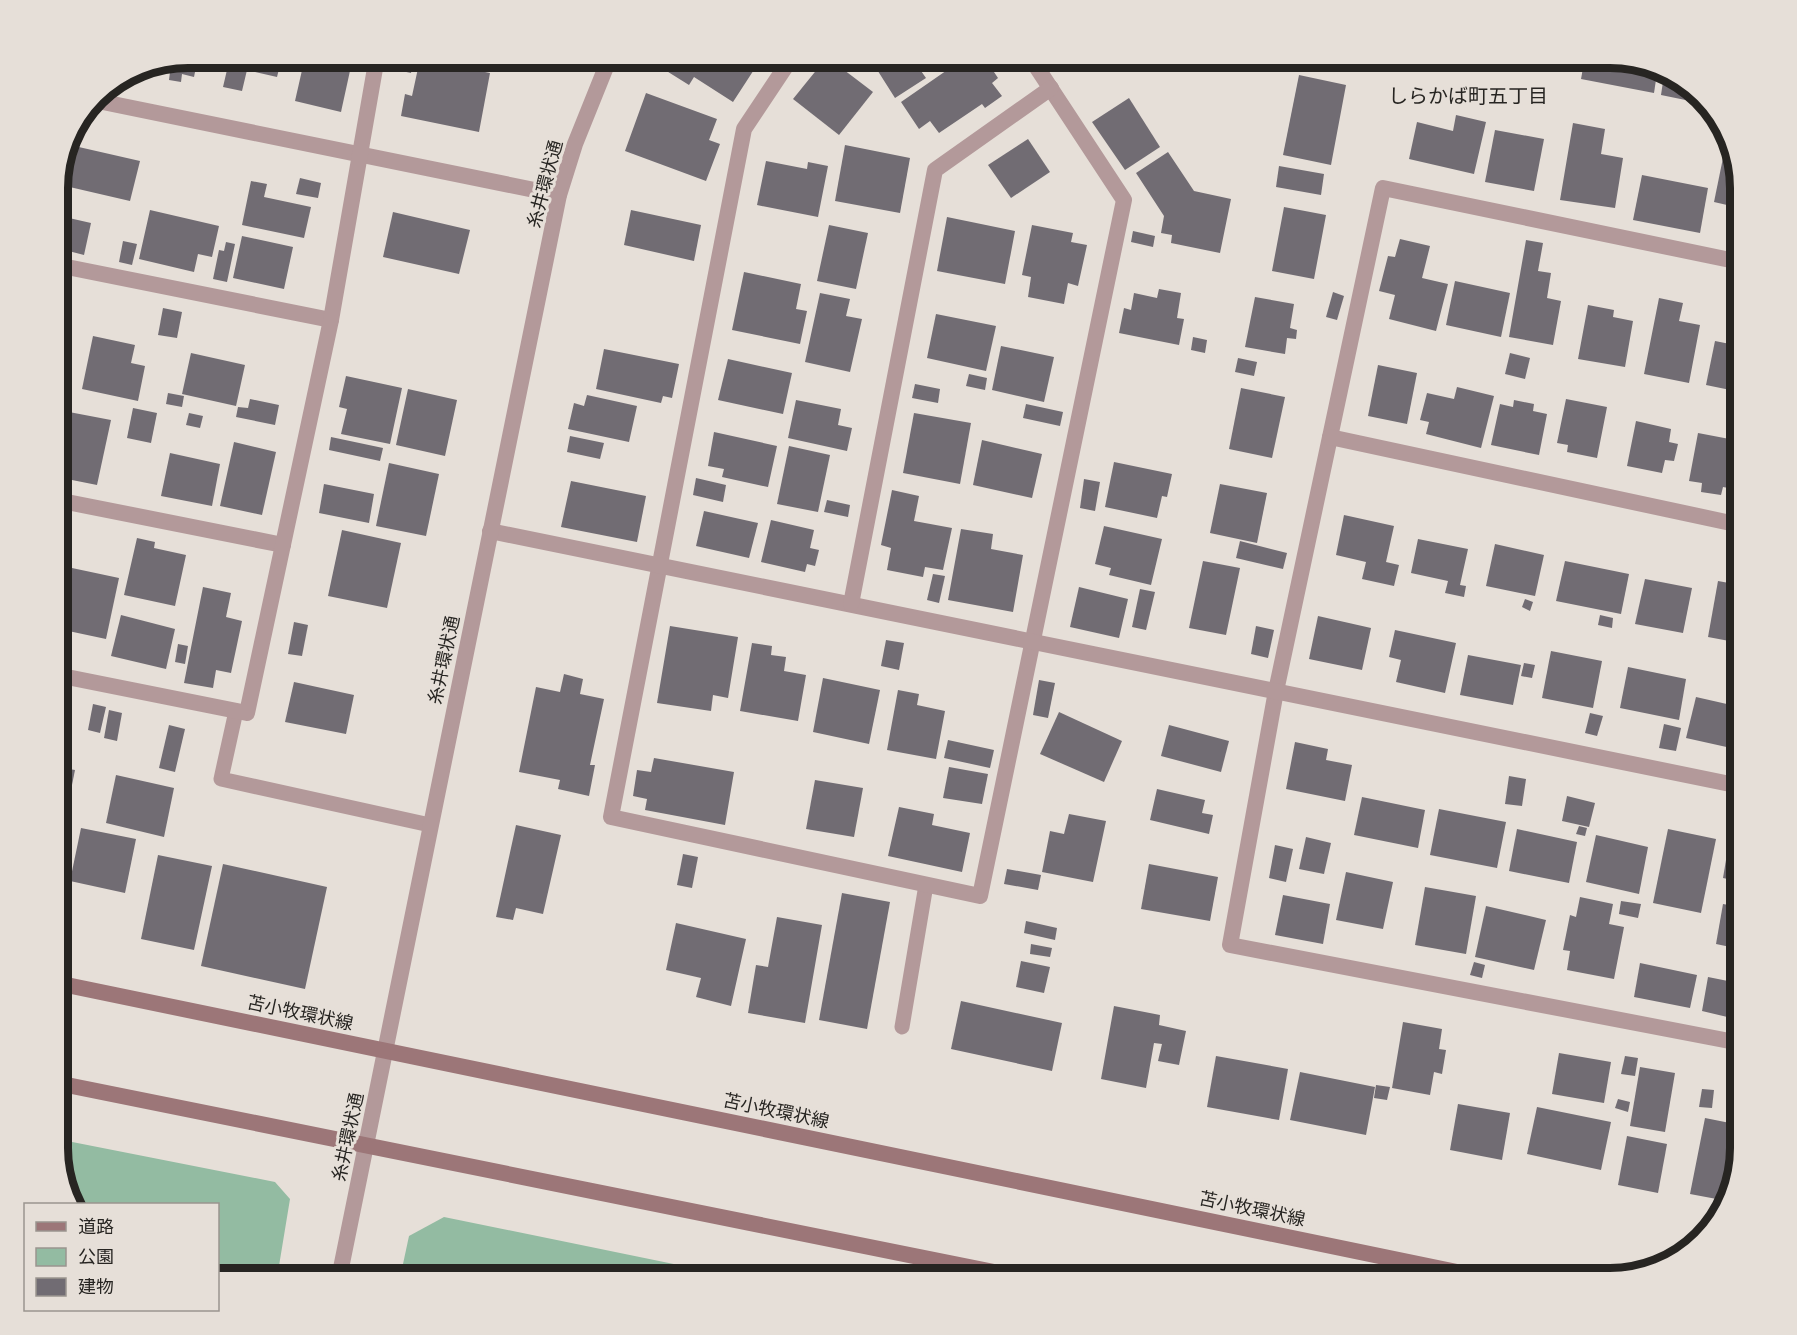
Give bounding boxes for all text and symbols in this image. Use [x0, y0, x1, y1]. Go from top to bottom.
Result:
district label: しらかば町五丁目 [1388, 84, 1548, 108]
street label: 糸井環状通 [523, 138, 567, 230]
street label: 糸井環状通 [424, 614, 464, 706]
street label: 苫小牧環状線 [245, 991, 355, 1035]
street label: 苫小牧環状線 [721, 1089, 831, 1133]
street label: 糸井環状通 [328, 1091, 368, 1183]
street label: 苫小牧環状線 [1197, 1187, 1307, 1231]
legend [24, 1203, 219, 1311]
text: 道路 [78, 1216, 114, 1238]
text: 公園 [78, 1246, 114, 1268]
text: 建物 [78, 1276, 114, 1298]

